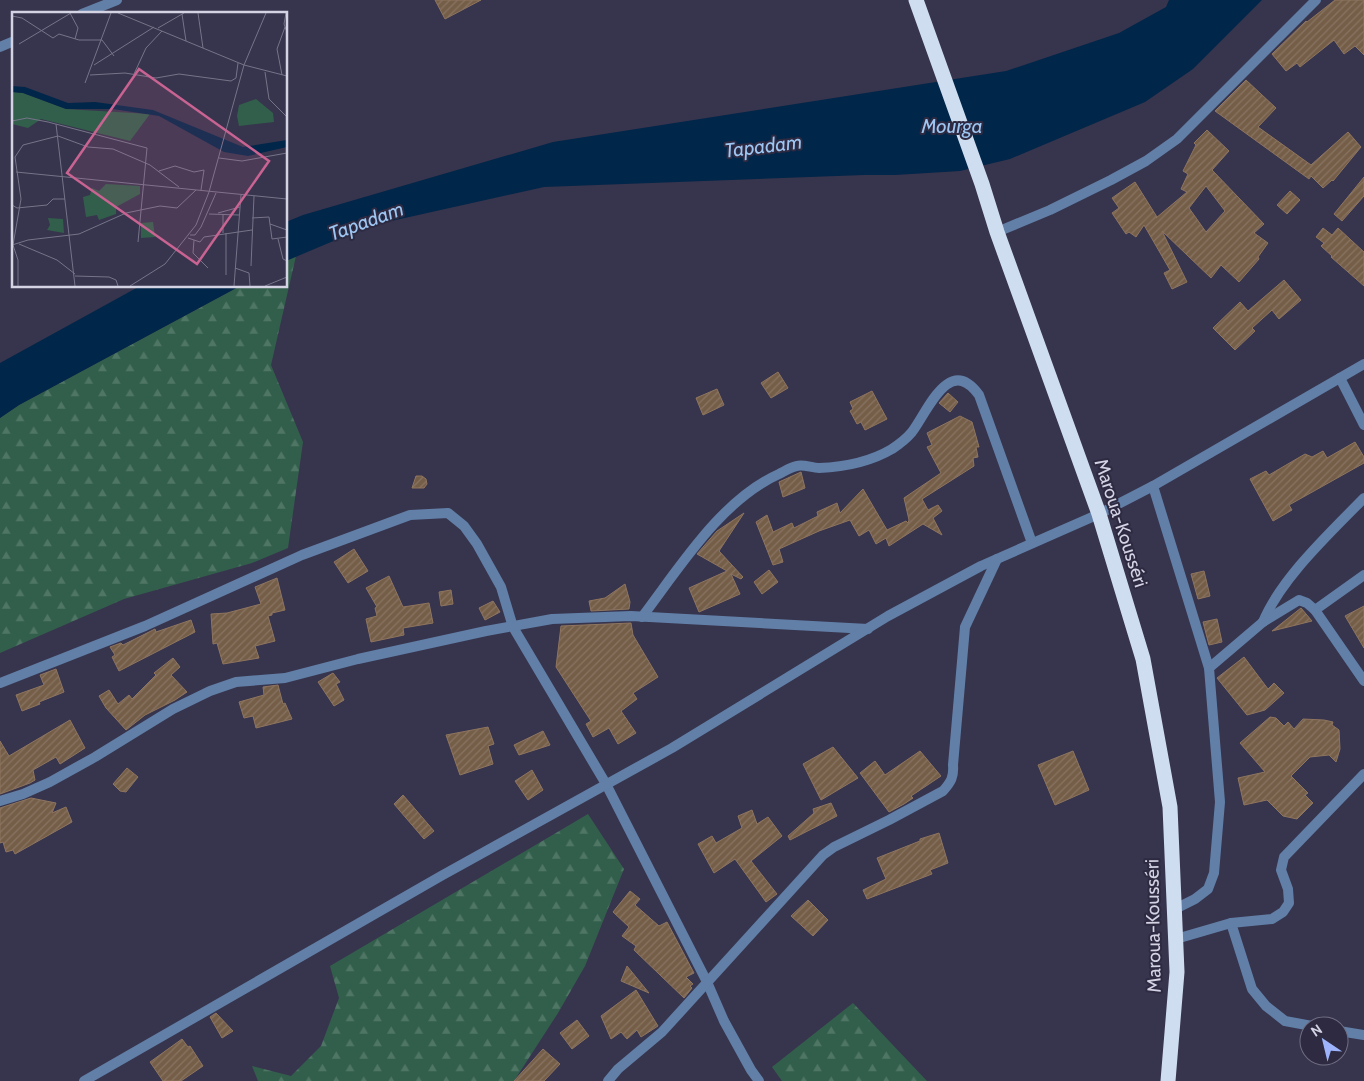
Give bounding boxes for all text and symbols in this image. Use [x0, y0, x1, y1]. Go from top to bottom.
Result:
inset map [12, 12, 288, 288]
water label: Mourga [920, 114, 983, 138]
water label: Tapadam [723, 129, 803, 163]
water label: Tapadam [325, 196, 407, 246]
street label: Maroua-Kousséri [1089, 456, 1153, 590]
street label: Maroua-Kousséri [1140, 859, 1166, 993]
north arrow [1299, 1016, 1349, 1066]
text: N [1307, 1020, 1326, 1041]

